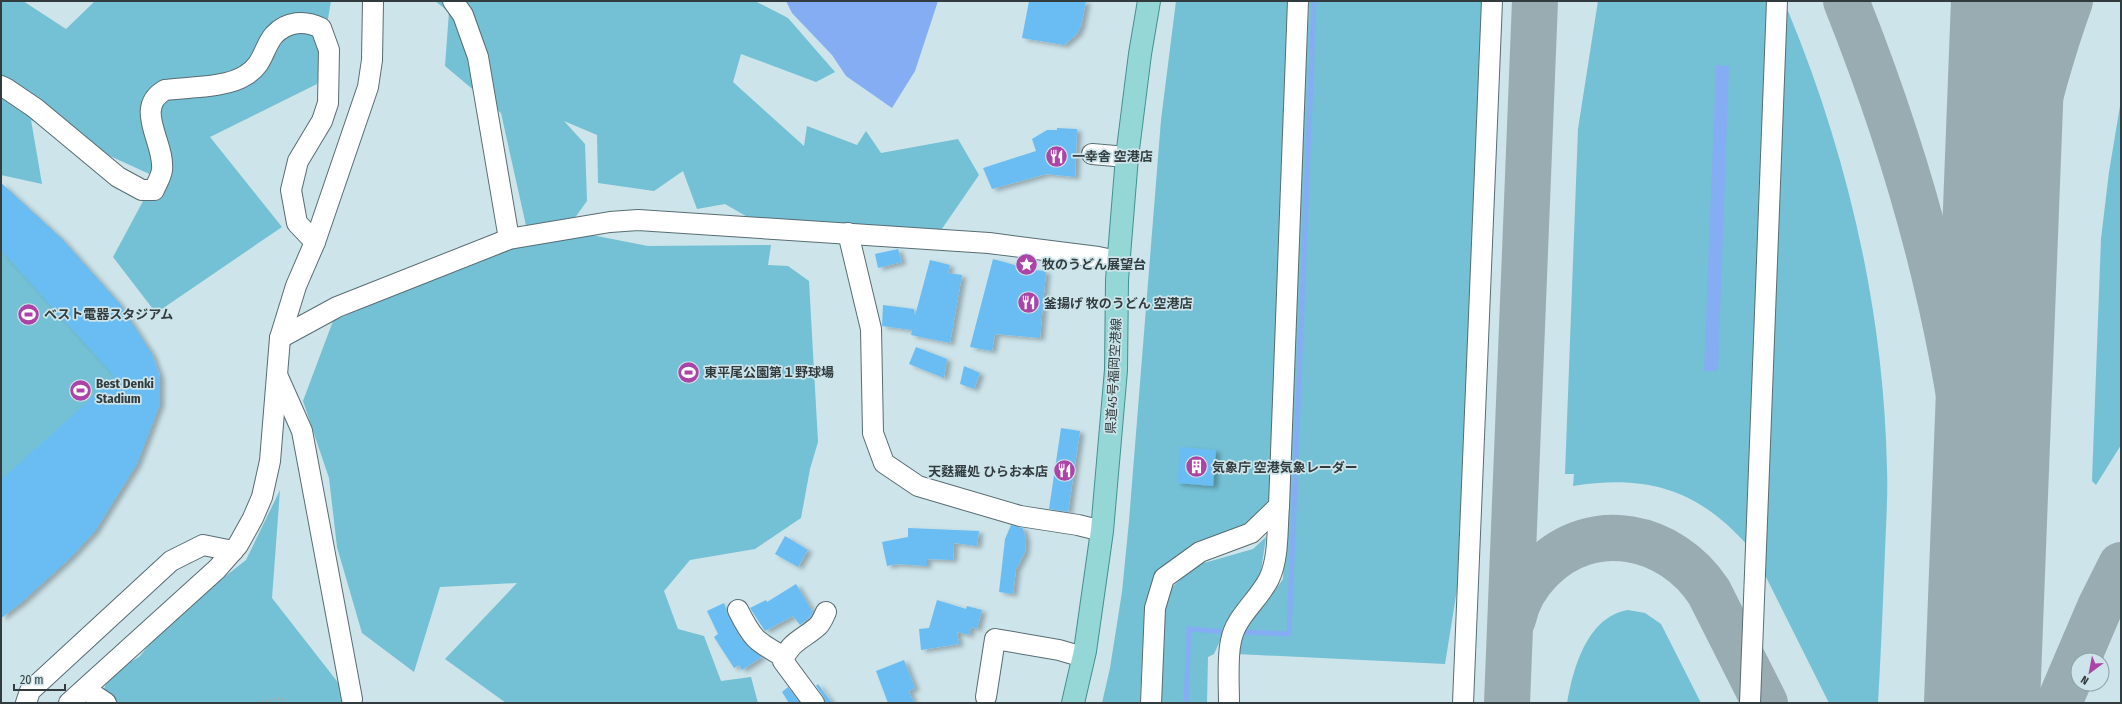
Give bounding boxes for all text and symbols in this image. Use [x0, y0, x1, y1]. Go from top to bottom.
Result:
restaurant icon: 一幸舎 空港店 [1043, 143, 1069, 169]
place label: 一幸舎 空港店 [1072, 149, 1153, 164]
place icon: 牧のうどん展望台 [1014, 251, 1040, 277]
place label: 牧のうどん展望台 [1042, 257, 1146, 272]
restaurant icon: 釜揚げ 牧のうどん 空港店 [1015, 290, 1041, 316]
place label: 釜揚げ 牧のうどん 空港店 [1044, 296, 1192, 311]
sports icon: ベスト電器スタジアム [16, 301, 42, 327]
place label: ベスト電器スタジアム [44, 307, 173, 322]
street label: 県道45号福岡空港線 [1103, 318, 1124, 434]
sports icon: 東平尾公園第１野球場 [675, 359, 701, 385]
place label: 東平尾公園第１野球場 [704, 365, 834, 380]
place label: Best Denki Stadium [96, 376, 154, 406]
sports icon: Best Denki Stadium [67, 377, 93, 403]
building icon: 気象庁 空港気象レーダー [1183, 454, 1209, 480]
restaurant icon: 天麩羅処 ひらお本店 [1051, 458, 1077, 484]
place label: 気象庁 空港気象レーダー [1212, 460, 1358, 475]
place label: 天麩羅処 ひらお本店 [928, 464, 1048, 479]
north arrow [2070, 652, 2110, 692]
scale bar [14, 666, 65, 692]
text: 20 m [20, 673, 44, 687]
text: N [2079, 673, 2091, 687]

